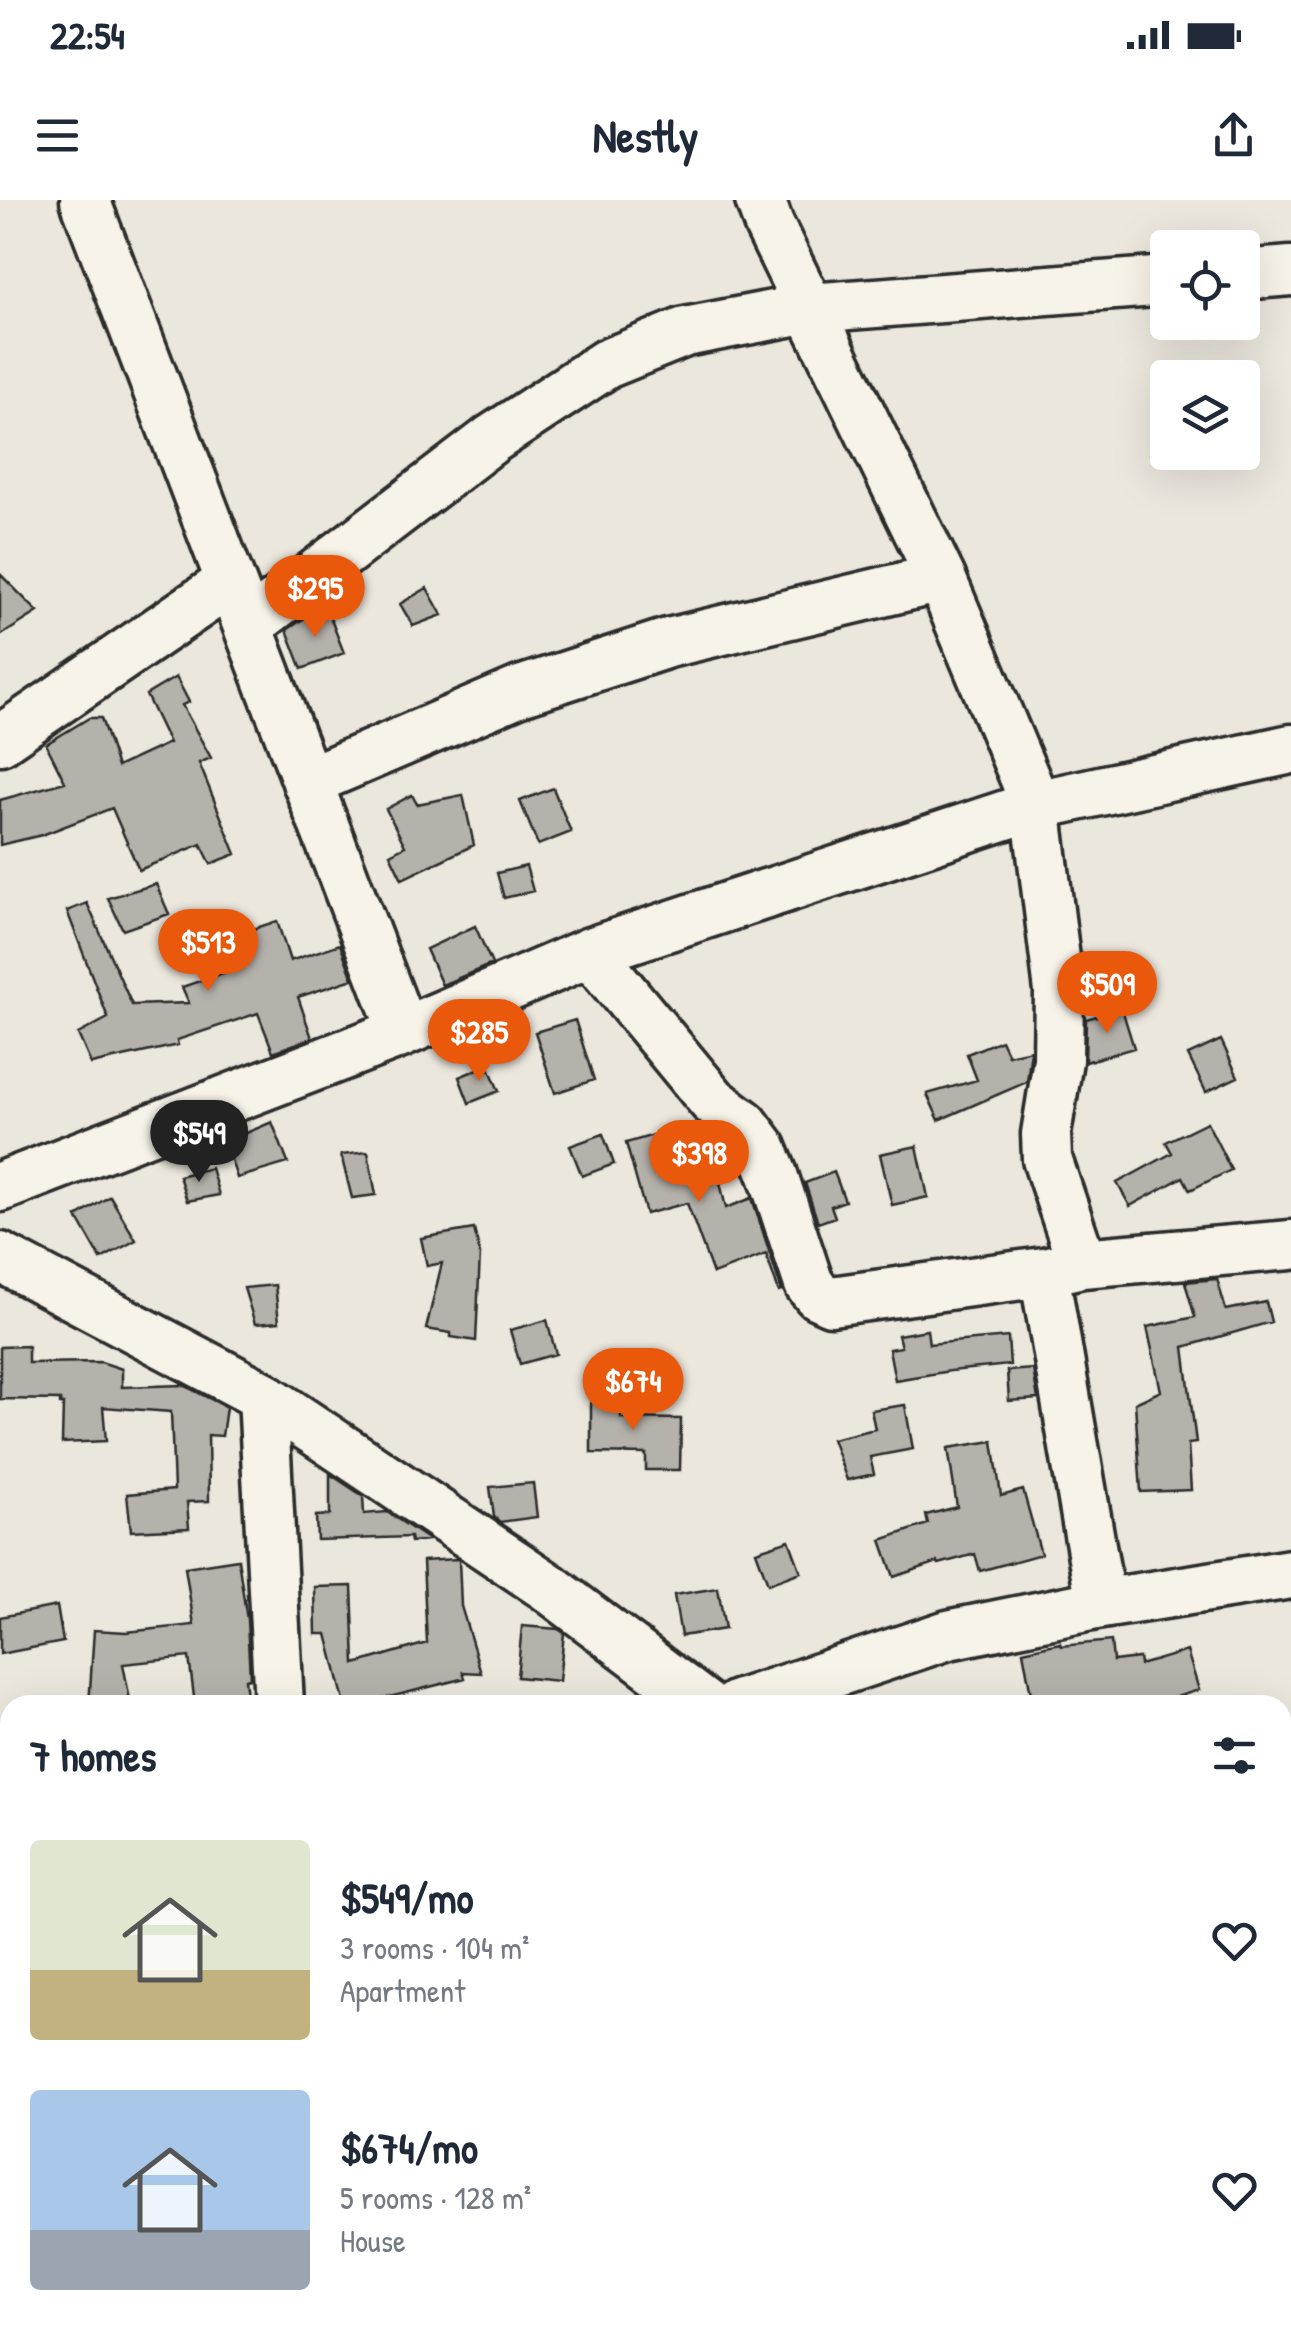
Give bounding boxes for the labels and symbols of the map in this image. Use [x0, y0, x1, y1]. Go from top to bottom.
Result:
pin: $295 [256, 555, 374, 640]
pin: $513 [149, 909, 267, 994]
pin: $509 [1048, 951, 1166, 1036]
pin: $285 [420, 999, 538, 1084]
pin: $549 [140, 1100, 258, 1185]
pin: $398 [640, 1120, 758, 1205]
pin: $674 [574, 1348, 692, 1433]

